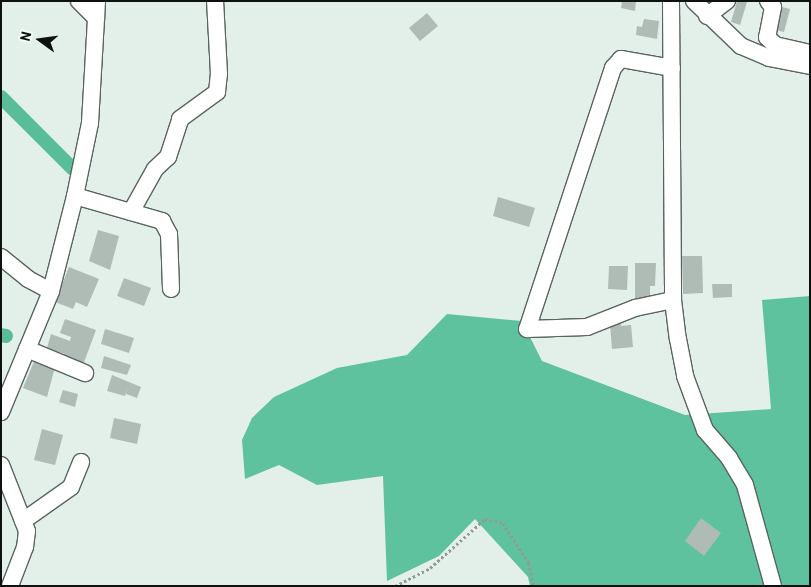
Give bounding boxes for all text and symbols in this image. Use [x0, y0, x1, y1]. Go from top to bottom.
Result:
north arrow [15, 15, 65, 65]
text: N [16, 30, 34, 43]

